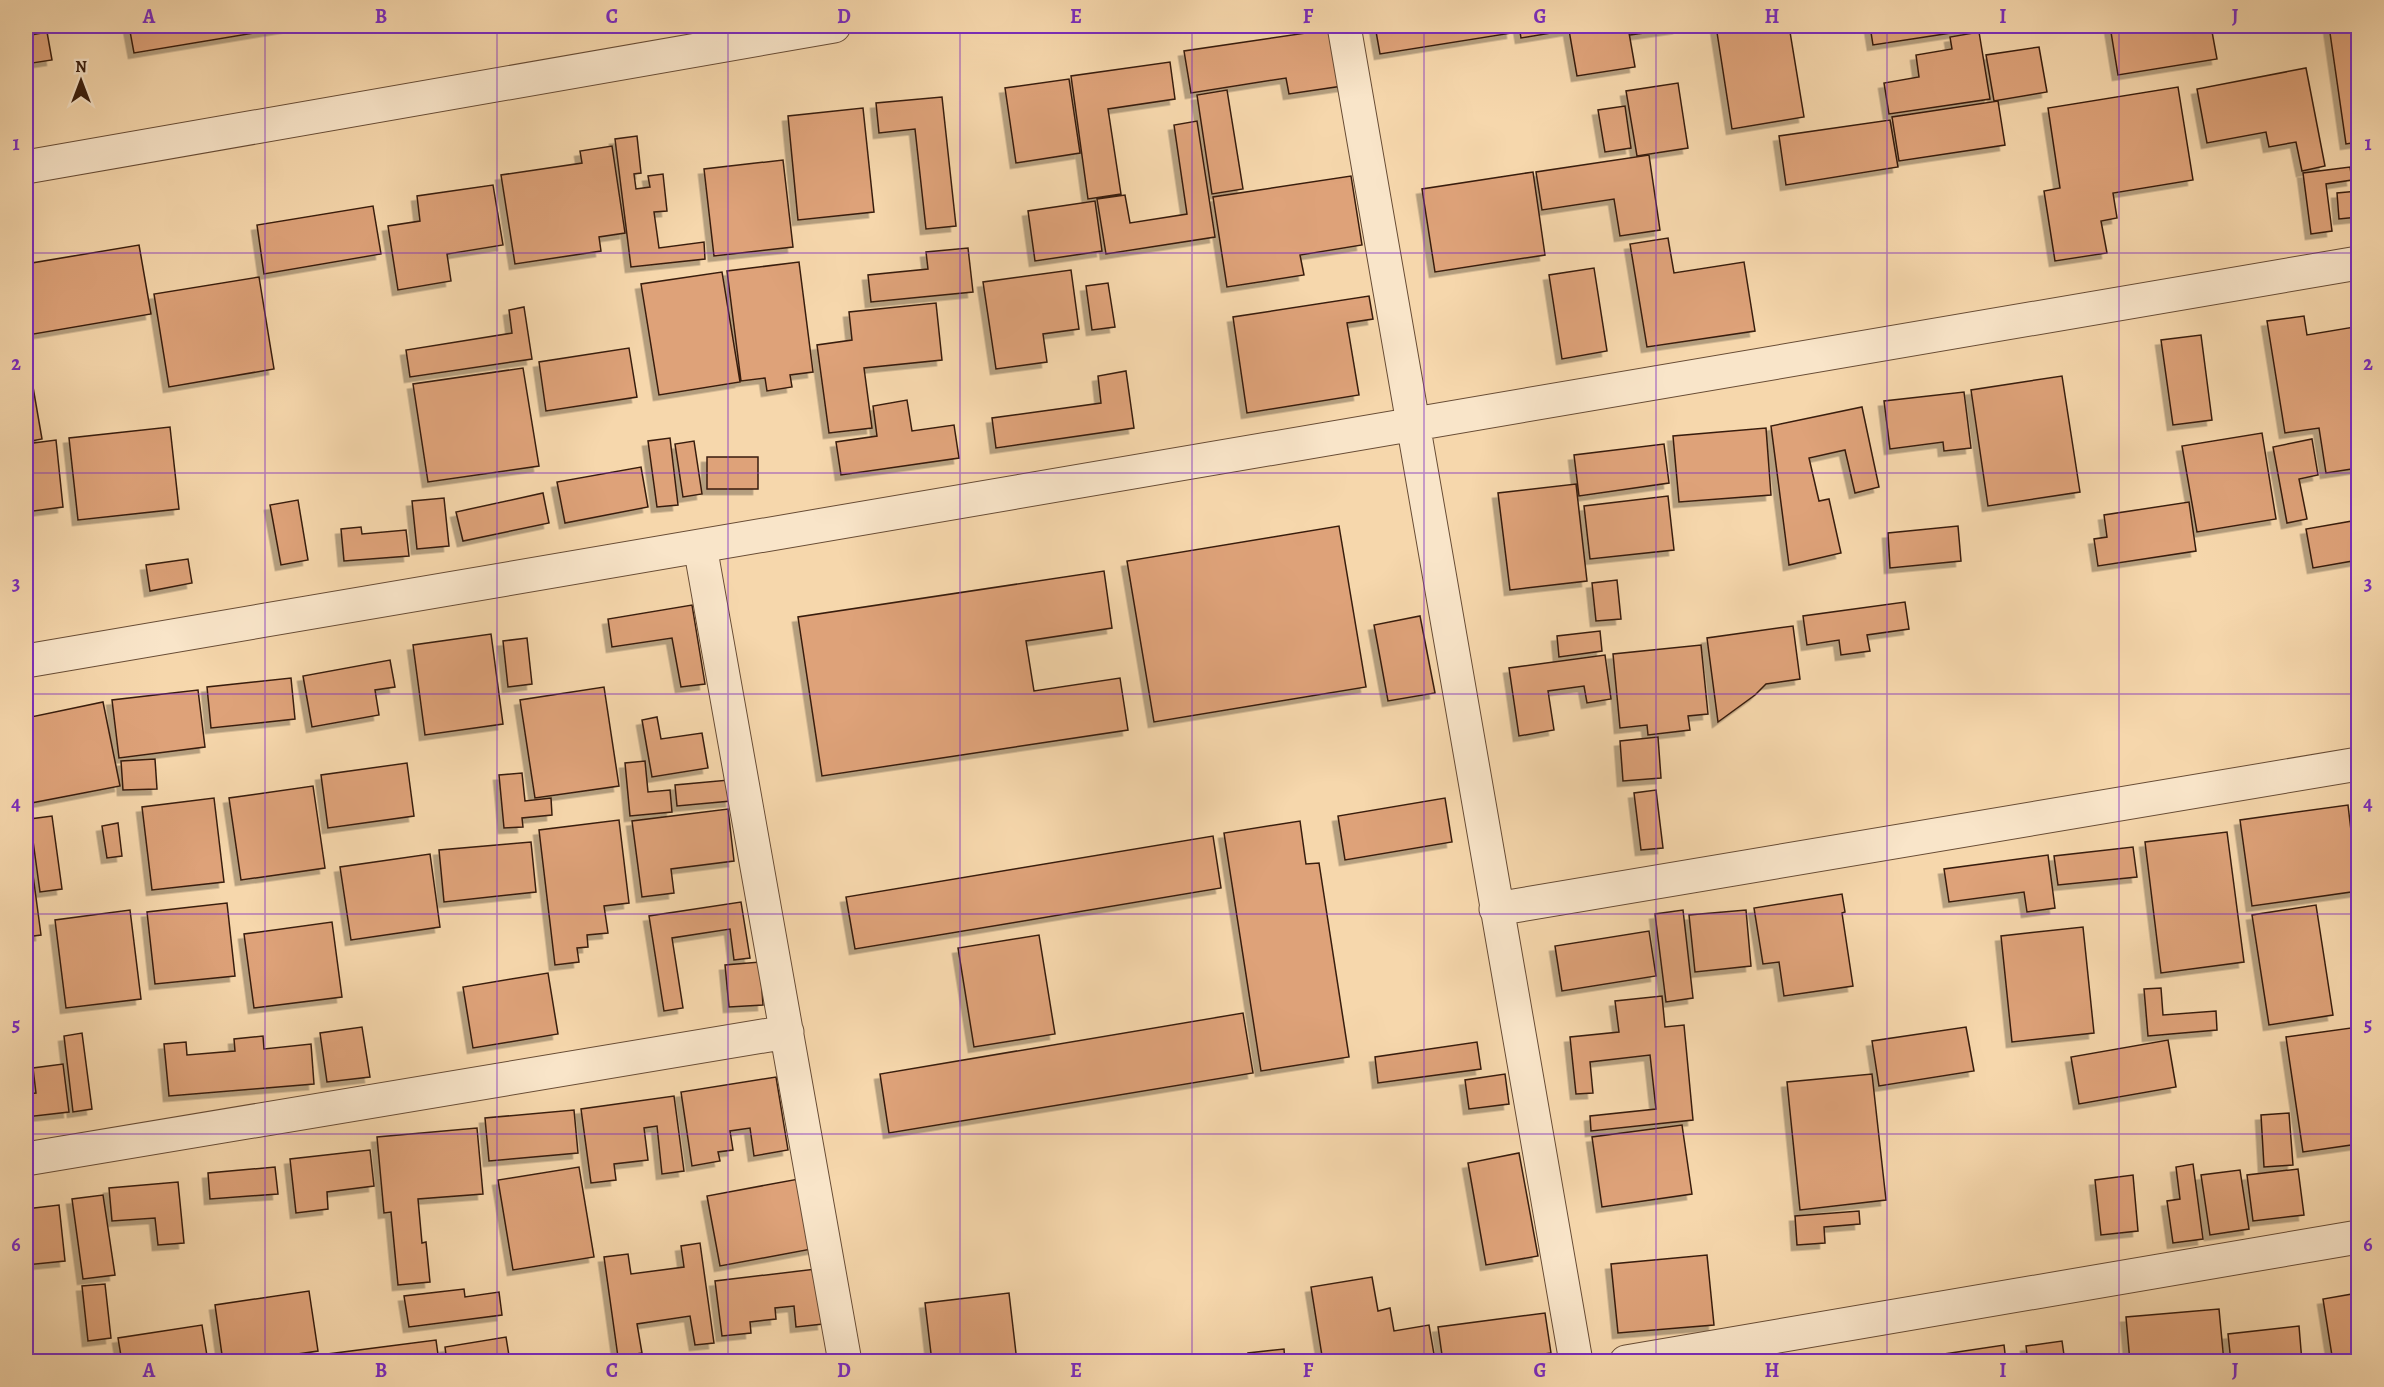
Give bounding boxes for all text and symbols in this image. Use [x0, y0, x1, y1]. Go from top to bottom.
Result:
text: A [142, 3, 156, 30]
text: B [375, 3, 387, 30]
text: C [606, 3, 618, 30]
text: D [837, 3, 851, 30]
text: E [1070, 3, 1082, 30]
text: F [1303, 3, 1314, 30]
text: G [1533, 3, 1547, 30]
text: H [1765, 3, 1780, 30]
text: I [1999, 3, 2007, 30]
text: J [2232, 3, 2239, 30]
north arrow [51, 51, 111, 111]
text: N [75, 56, 87, 78]
text: 1 [12, 130, 20, 157]
text: 1 [2364, 130, 2372, 157]
text: 2 [11, 350, 21, 377]
text: 2 [2363, 350, 2373, 377]
text: 3 [12, 570, 20, 597]
text: 3 [2364, 570, 2372, 597]
text: 4 [11, 790, 21, 817]
text: 4 [2363, 790, 2373, 817]
text: 5 [12, 1011, 20, 1038]
text: 5 [2364, 1011, 2372, 1038]
text: 6 [11, 1231, 21, 1258]
text: 6 [2363, 1231, 2373, 1258]
text: A [142, 1357, 156, 1384]
text: B [375, 1357, 387, 1384]
text: C [606, 1357, 618, 1384]
text: D [837, 1357, 851, 1384]
text: E [1070, 1357, 1082, 1384]
text: F [1303, 1357, 1314, 1384]
text: G [1533, 1357, 1547, 1384]
text: H [1765, 1357, 1780, 1384]
text: I [1999, 1357, 2007, 1384]
text: J [2232, 1357, 2239, 1384]

